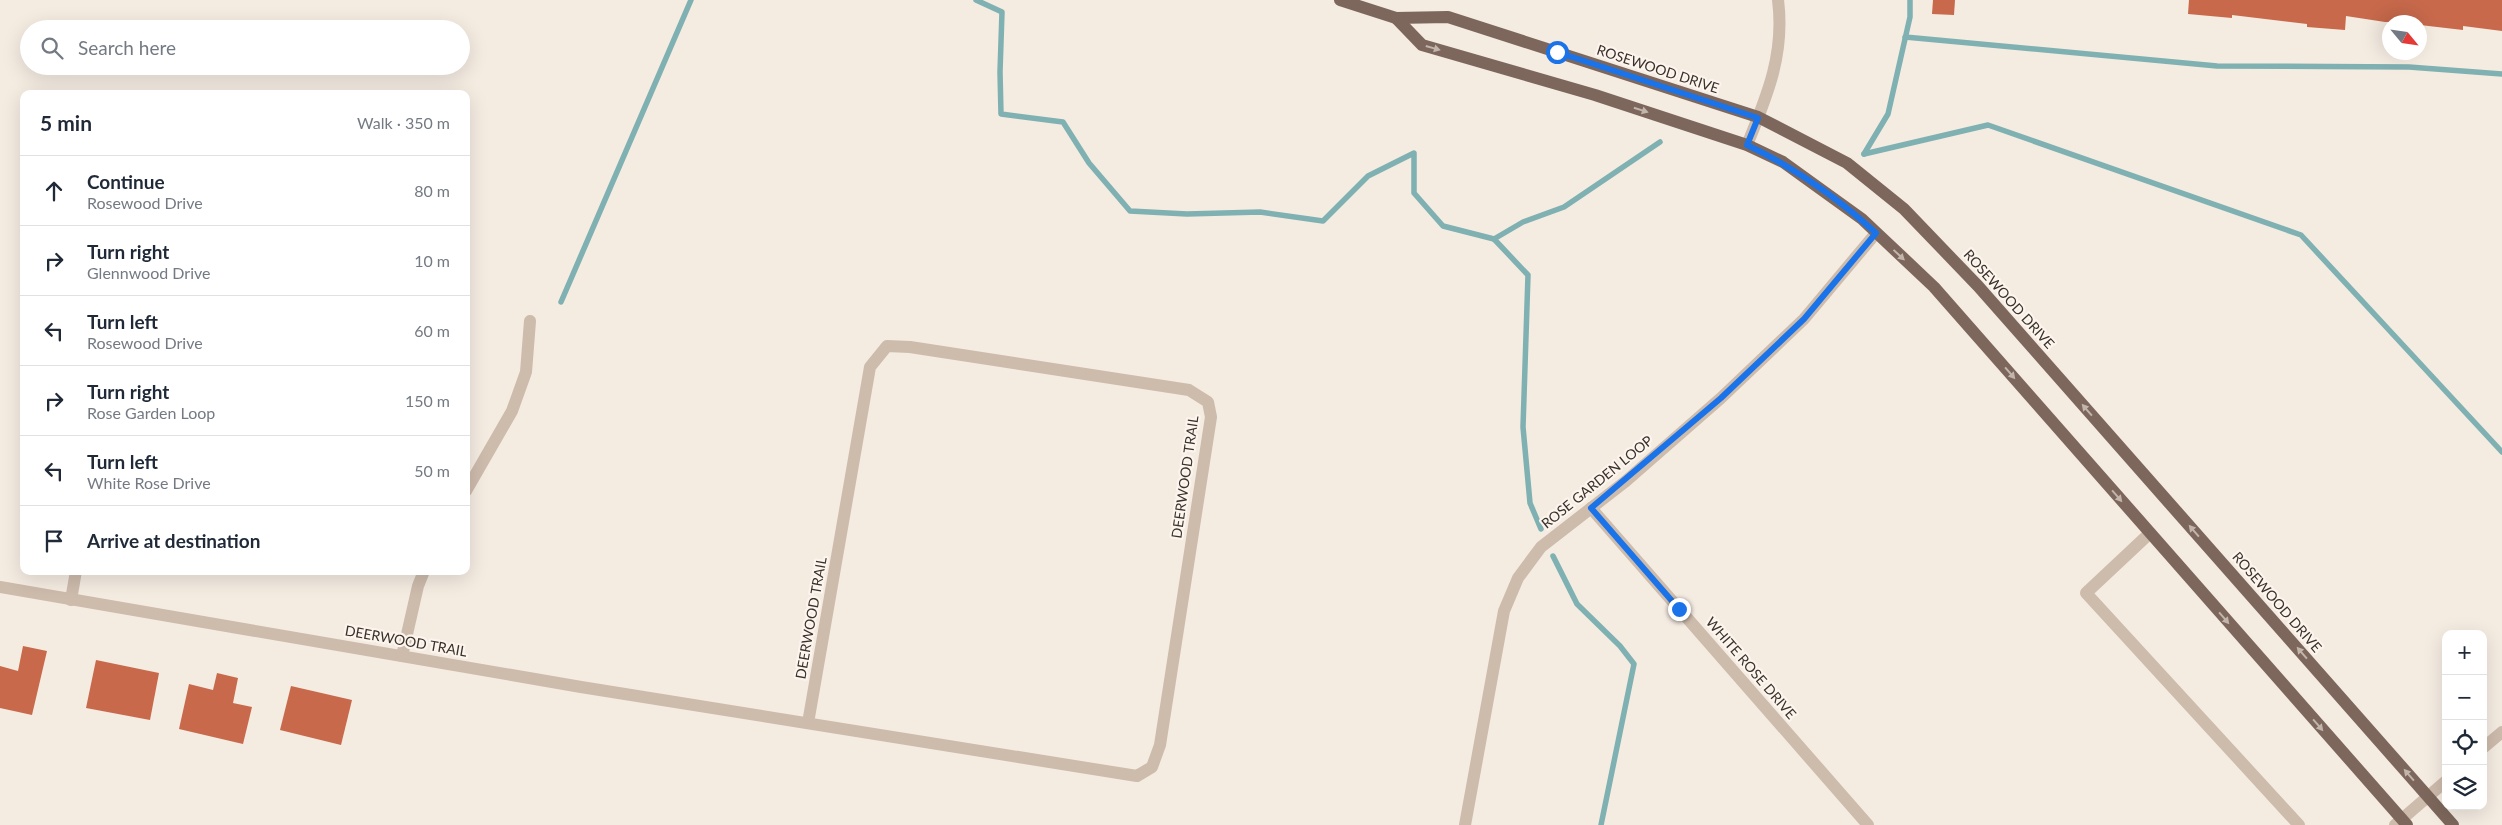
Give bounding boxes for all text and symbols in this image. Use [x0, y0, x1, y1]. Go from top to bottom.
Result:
north arrow [2382, 15, 2427, 60]
search box [20, 20, 470, 75]
icon: search [38, 34, 66, 62]
text: Search here [78, 36, 176, 59]
route start [1546, 41, 1569, 64]
street label: ROSEWOOD DRIVE [1595, 41, 1721, 96]
one-way arrow [1425, 44, 1440, 52]
one-way arrow [1634, 107, 1649, 115]
text: 5 min [40, 110, 92, 135]
text: Walk · 350 m [357, 113, 450, 132]
text: Continue [87, 170, 165, 193]
icon: ahead [40, 177, 68, 205]
text: 80 m [414, 181, 450, 200]
text: Rosewood Drive [87, 193, 203, 212]
text: Turn right [87, 240, 169, 263]
street label: ROSEWOOD DRIVE [1960, 246, 2058, 352]
icon: right [40, 247, 68, 275]
one-way arrow [1893, 249, 1905, 261]
text: 10 m [414, 251, 450, 270]
text: Glennwood Drive [87, 263, 210, 282]
text: Turn left [87, 310, 158, 333]
icon: left [40, 317, 68, 345]
text: 60 m [414, 321, 450, 340]
text: Rosewood Drive [87, 333, 203, 352]
one-way arrow [2004, 367, 2016, 379]
text: Turn right [87, 380, 169, 403]
icon: right [40, 387, 68, 415]
text: 150 m [405, 391, 450, 410]
text: Rose Garden Loop [87, 403, 215, 422]
one-way arrow [2081, 404, 2093, 416]
street label: DEERWOOD TRAIL [1167, 415, 1202, 539]
street label: ROSE GARDEN LOOP [1538, 432, 1656, 532]
text: Turn left [87, 450, 158, 473]
icon: left [40, 457, 68, 485]
text: 50 m [414, 461, 450, 480]
text: White Rose Drive [87, 473, 211, 492]
one-way arrow [2111, 489, 2123, 501]
one-way arrow [2189, 525, 2200, 538]
icon: arrive [40, 527, 68, 555]
text: Arrive at destination [87, 529, 260, 552]
street label: ROSEWOOD DRIVE [2229, 548, 2326, 655]
street label: DEERWOOD TRAIL [791, 556, 830, 680]
route end [1668, 598, 1691, 621]
one-way arrow [2219, 611, 2230, 624]
street label: WHITE ROSE DRIVE [1703, 613, 1800, 722]
street label: DEERWOOD TRAIL [344, 621, 468, 660]
map controls [2442, 630, 2487, 810]
button: + [2442, 630, 2487, 675]
one-way arrow [2296, 648, 2308, 660]
button: − [2442, 675, 2487, 720]
one-way arrow [2313, 718, 2324, 731]
button: locate [2442, 720, 2487, 765]
button: layers [2442, 765, 2487, 810]
one-way arrow [2404, 769, 2415, 782]

